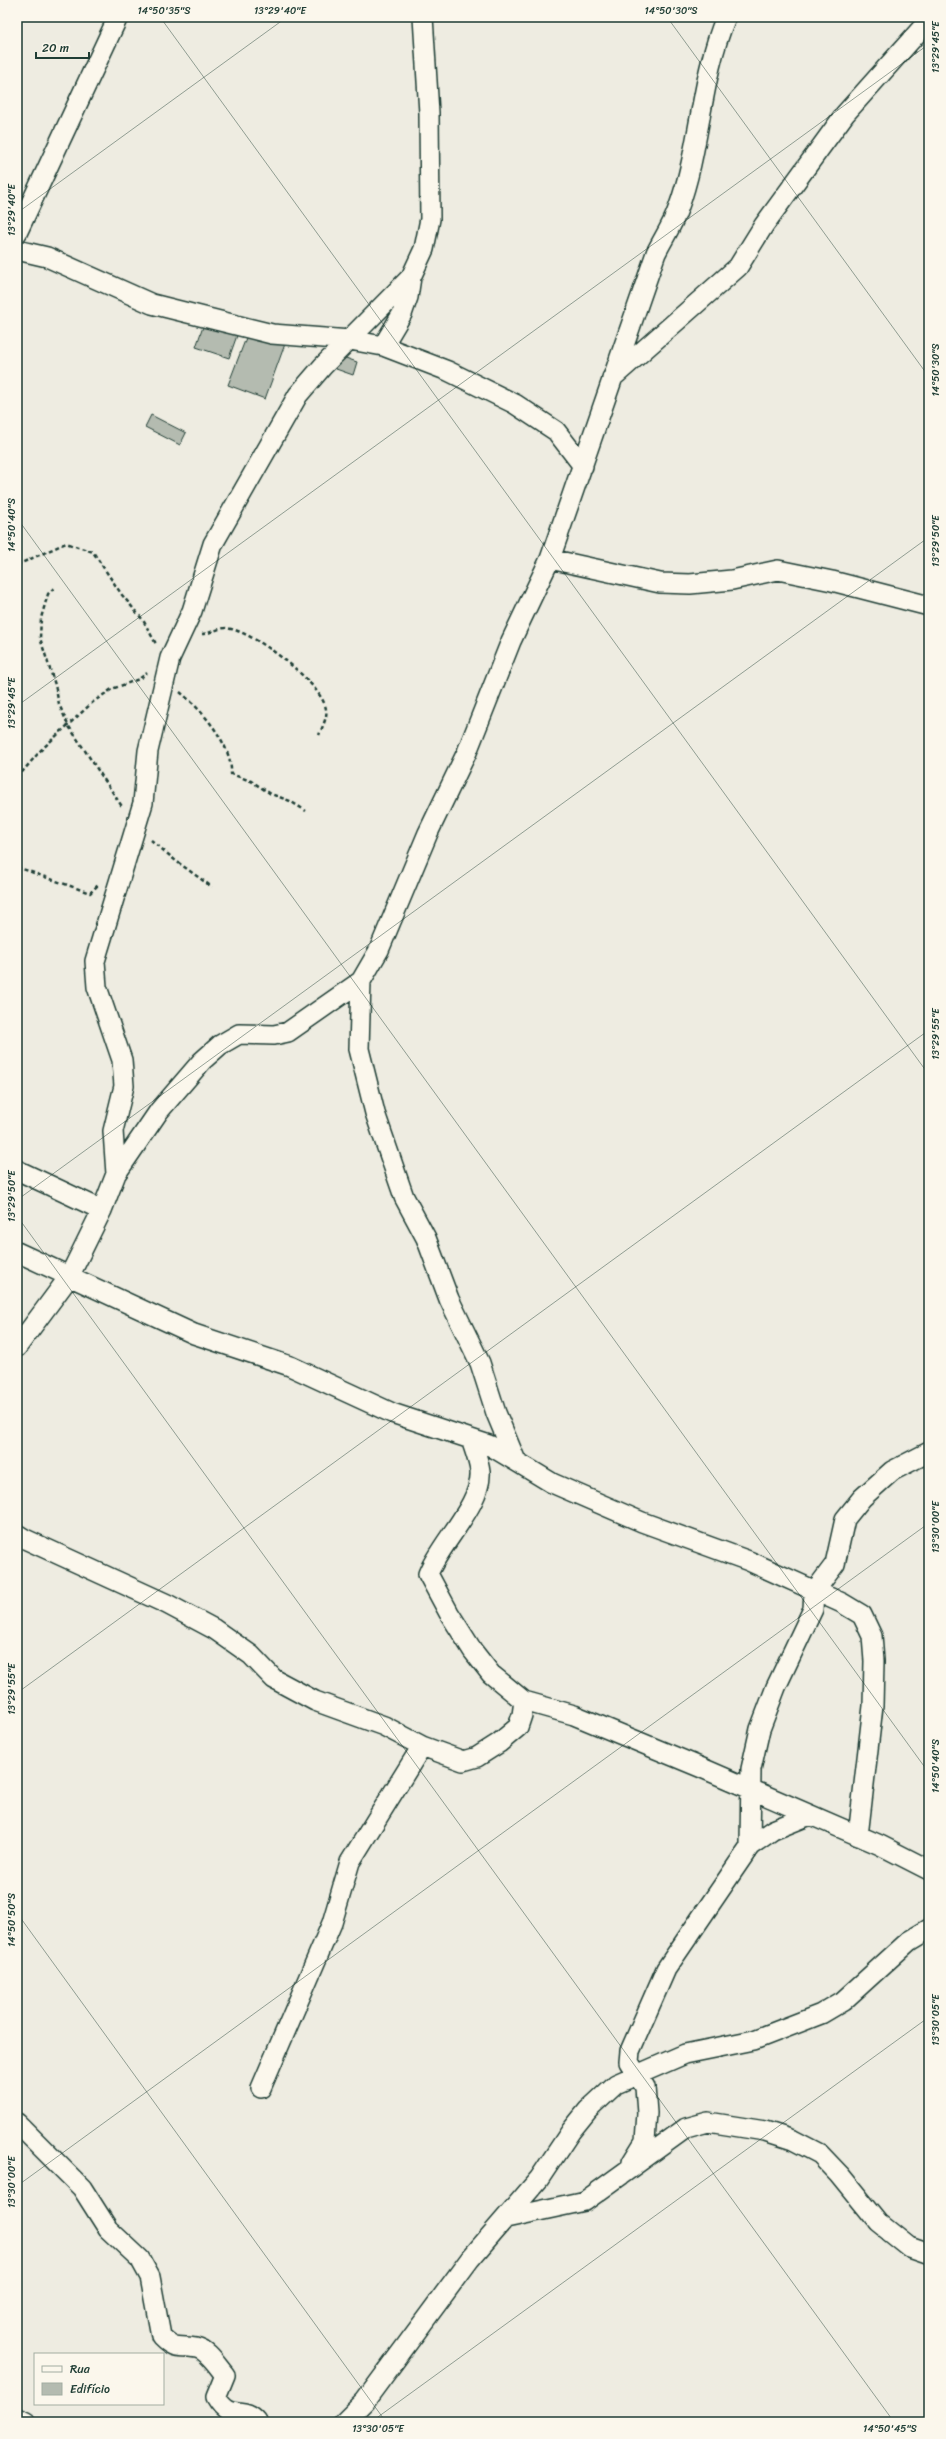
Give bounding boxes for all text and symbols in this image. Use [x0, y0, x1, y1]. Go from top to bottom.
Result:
text: 14°50'35"S [138, 2, 191, 20]
text: 13°29'40"E [254, 2, 307, 20]
text: 14°50'30"S [644, 2, 698, 20]
text: 13°29'45"E [927, 20, 945, 73]
scale bar [36, 34, 89, 60]
text: 20 m [42, 37, 69, 59]
text: 13°29'40"E [3, 183, 21, 236]
text: 14°50'30"S [927, 343, 945, 397]
text: 14°50'40"S [3, 497, 21, 552]
text: 13°29'50"E [927, 514, 945, 567]
text: 13°29'45"E [3, 676, 21, 729]
text: 13°29'55"E [927, 1007, 945, 1060]
text: 13°29'50"E [3, 1169, 21, 1222]
text: 13°30'00"E [927, 1500, 945, 1553]
text: 13°29'55"E [3, 1662, 21, 1715]
text: 14°50'40"S [927, 1738, 945, 1793]
text: 14°50'50"S [3, 1892, 21, 1947]
text: 13°30'05"E [927, 1993, 945, 2046]
text: 13°30'00"E [3, 2155, 21, 2208]
legend [34, 2353, 164, 2405]
text: Rua [70, 2358, 91, 2380]
text: Edifício [70, 2378, 110, 2400]
text: 13°30'05"E [352, 2420, 405, 2438]
text: 14°50'45"S [863, 2420, 918, 2438]

